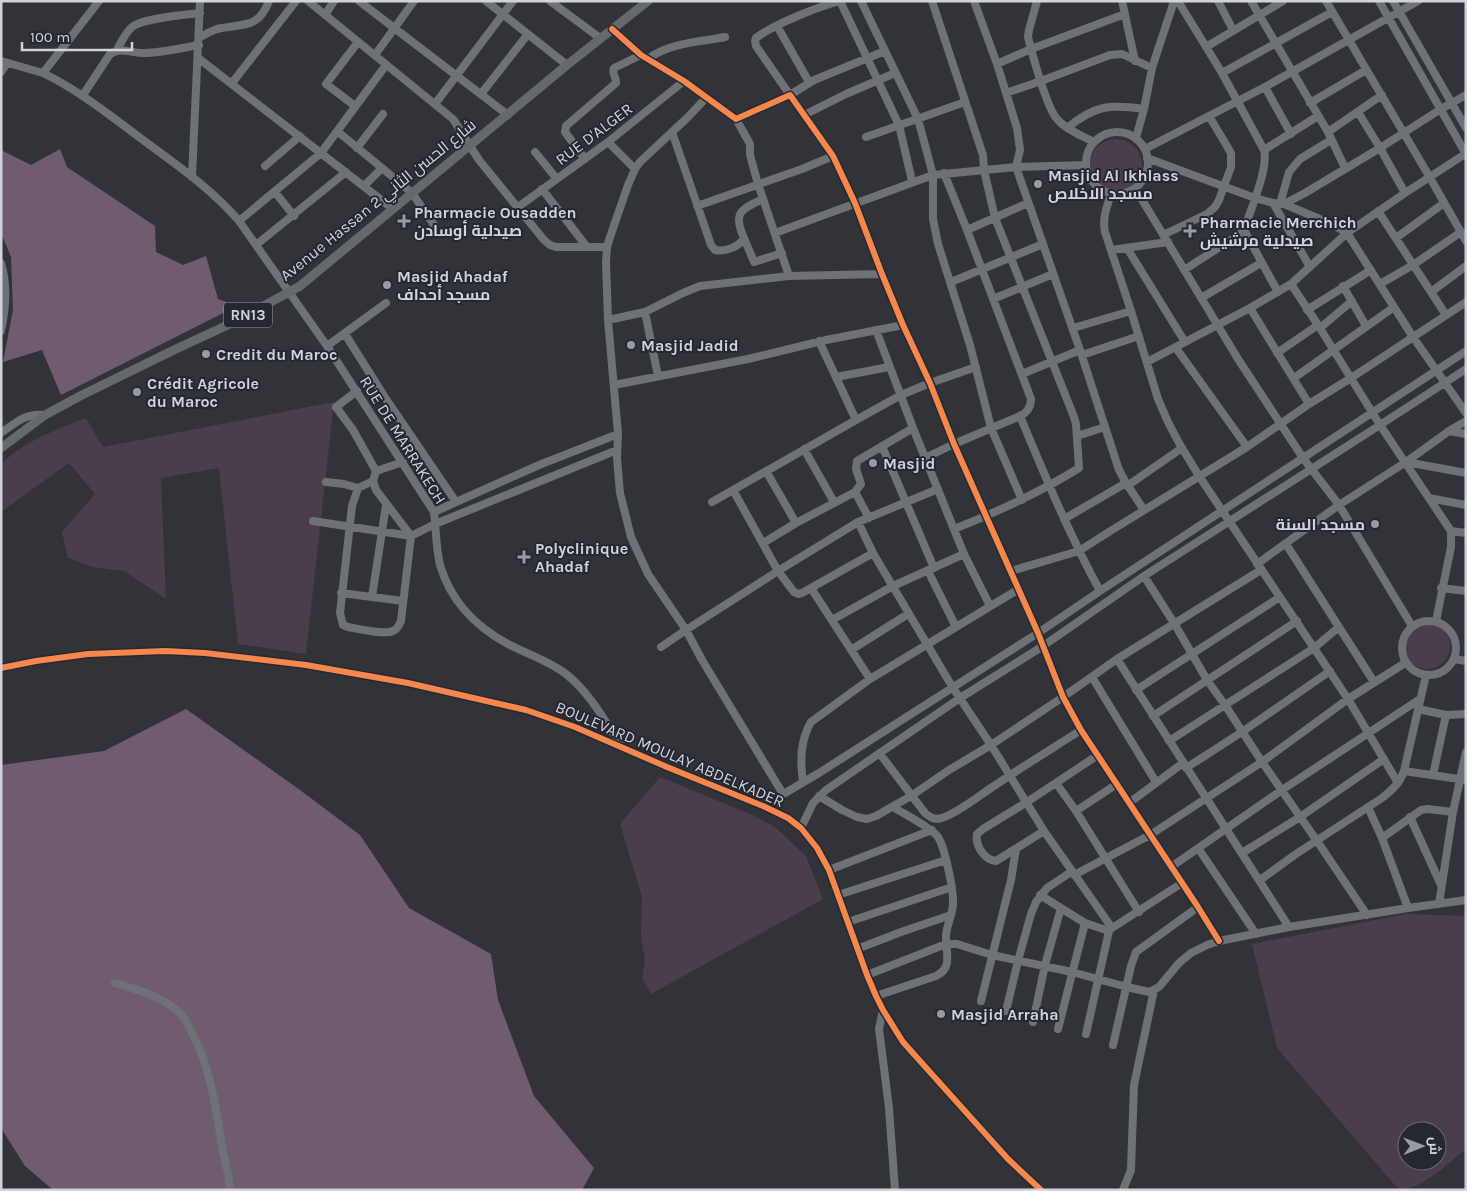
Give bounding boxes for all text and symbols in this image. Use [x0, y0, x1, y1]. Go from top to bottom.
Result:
scale bar [22, 20, 132, 52]
text: 100 m [30, 28, 70, 46]
street label: RUE D'ALGER [552, 99, 636, 169]
street label: Avenue Hassan 2 شارع الحسن الثاني [276, 115, 482, 288]
place label: Masjid Al Ikhlass مسجد الاخلاص [1048, 166, 1179, 203]
marker: Masjid Al Ikhlass مسجد الاخلاص [1032, 178, 1044, 190]
place label: Pharmacie Ousadden صيدلية أوسادن [414, 203, 577, 240]
place label: Pharmacie Merchich صيدلية مرشيش [1200, 213, 1357, 250]
marker: Pharmacie Ousadden صيدلية أوسادن [398, 215, 410, 227]
marker: Pharmacie Merchich صيدلية مرشيش [1184, 225, 1196, 237]
place label: Masjid Ahadaf مسجد أحداف [397, 267, 508, 304]
marker: Masjid Ahadaf مسجد أحداف [381, 279, 393, 291]
road number: RN13 [224, 302, 272, 328]
place label: Masjid Jadid [641, 336, 739, 355]
marker: Masjid Jadid [625, 339, 637, 351]
place label: Credit du Maroc [216, 345, 337, 364]
marker: Credit du Maroc [200, 348, 212, 360]
street label: RUE DE MARRAKECH [356, 373, 450, 507]
place label: Crédit Agricole du Maroc [147, 374, 259, 411]
marker: Crédit Agricole du Maroc [131, 386, 143, 398]
place label: Masjid [883, 454, 935, 473]
marker: Masjid [867, 457, 879, 469]
place label: مسجد السنة [1276, 515, 1365, 534]
marker: مسجد السنة [1369, 518, 1381, 530]
place label: Polyclinique Ahadaf [535, 539, 628, 576]
marker: Polyclinique Ahadaf [517, 550, 531, 564]
street label: BOULEVARD MOULAY ABDELKADER [553, 697, 787, 811]
place label: Masjid Arraha [951, 1005, 1059, 1024]
marker: Masjid Arraha [935, 1008, 947, 1020]
north arrow [1397, 1121, 1447, 1171]
text: ش [1426, 1137, 1443, 1155]

